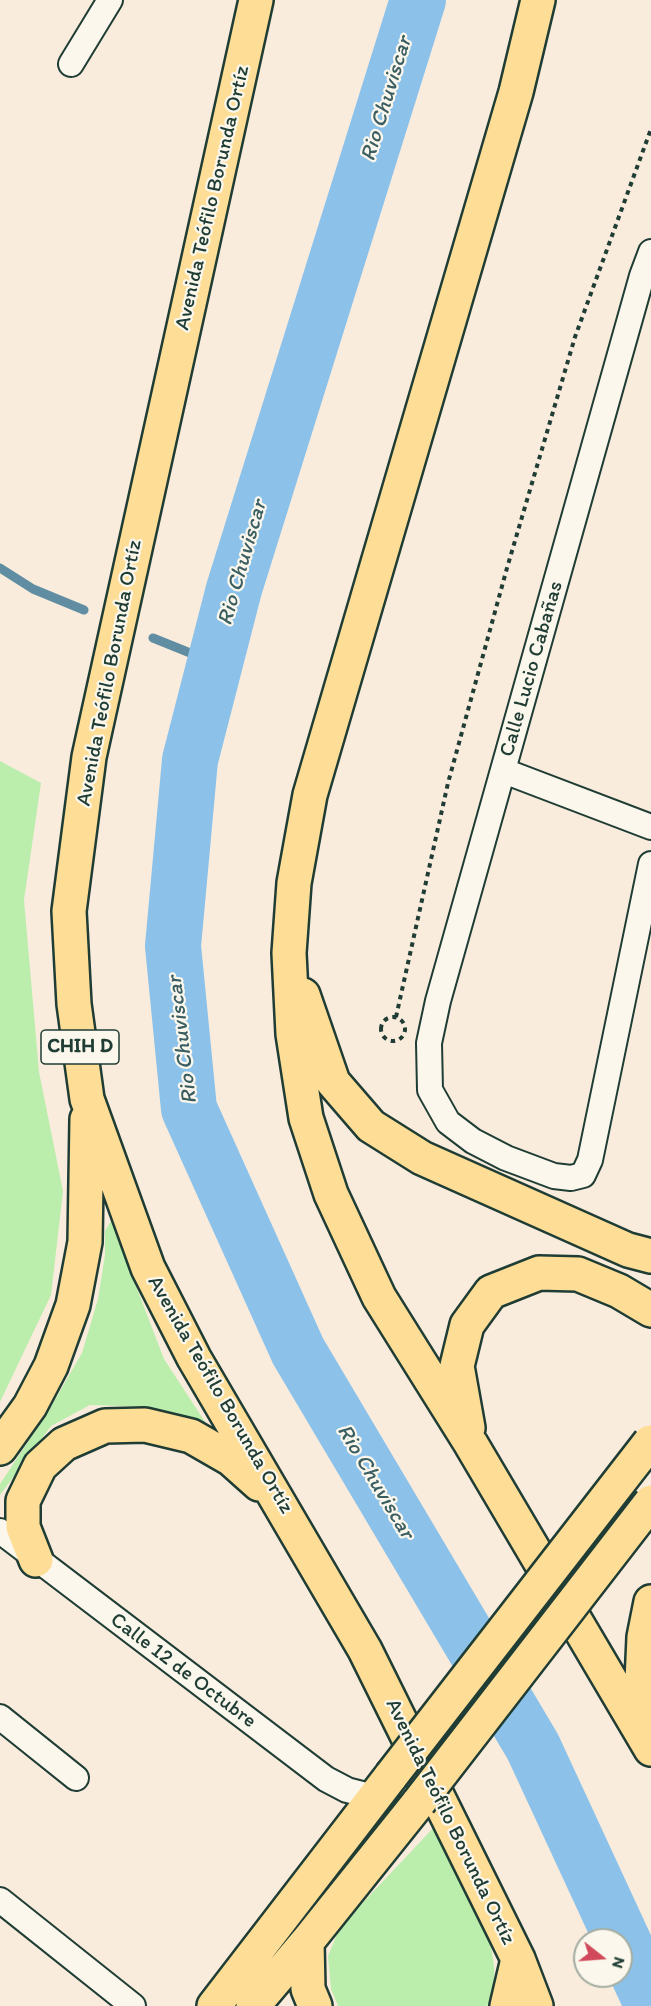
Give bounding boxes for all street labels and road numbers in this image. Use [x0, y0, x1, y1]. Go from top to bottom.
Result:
street label: Avenida Teófilo Borunda Ortíz [170, 63, 256, 333]
street label: Avenida Teófilo Borunda Ortíz [72, 538, 148, 808]
street label: Calle Lucio Cabañas [495, 578, 569, 760]
road number: CHIH D [41, 1030, 119, 1064]
street label: Avenida Teófilo Borunda Ortíz [141, 1272, 299, 1518]
street label: Calle 12 de Octubre [105, 1608, 261, 1734]
street label: Avenida Teófilo Borunda Ortíz [379, 1695, 521, 1949]

